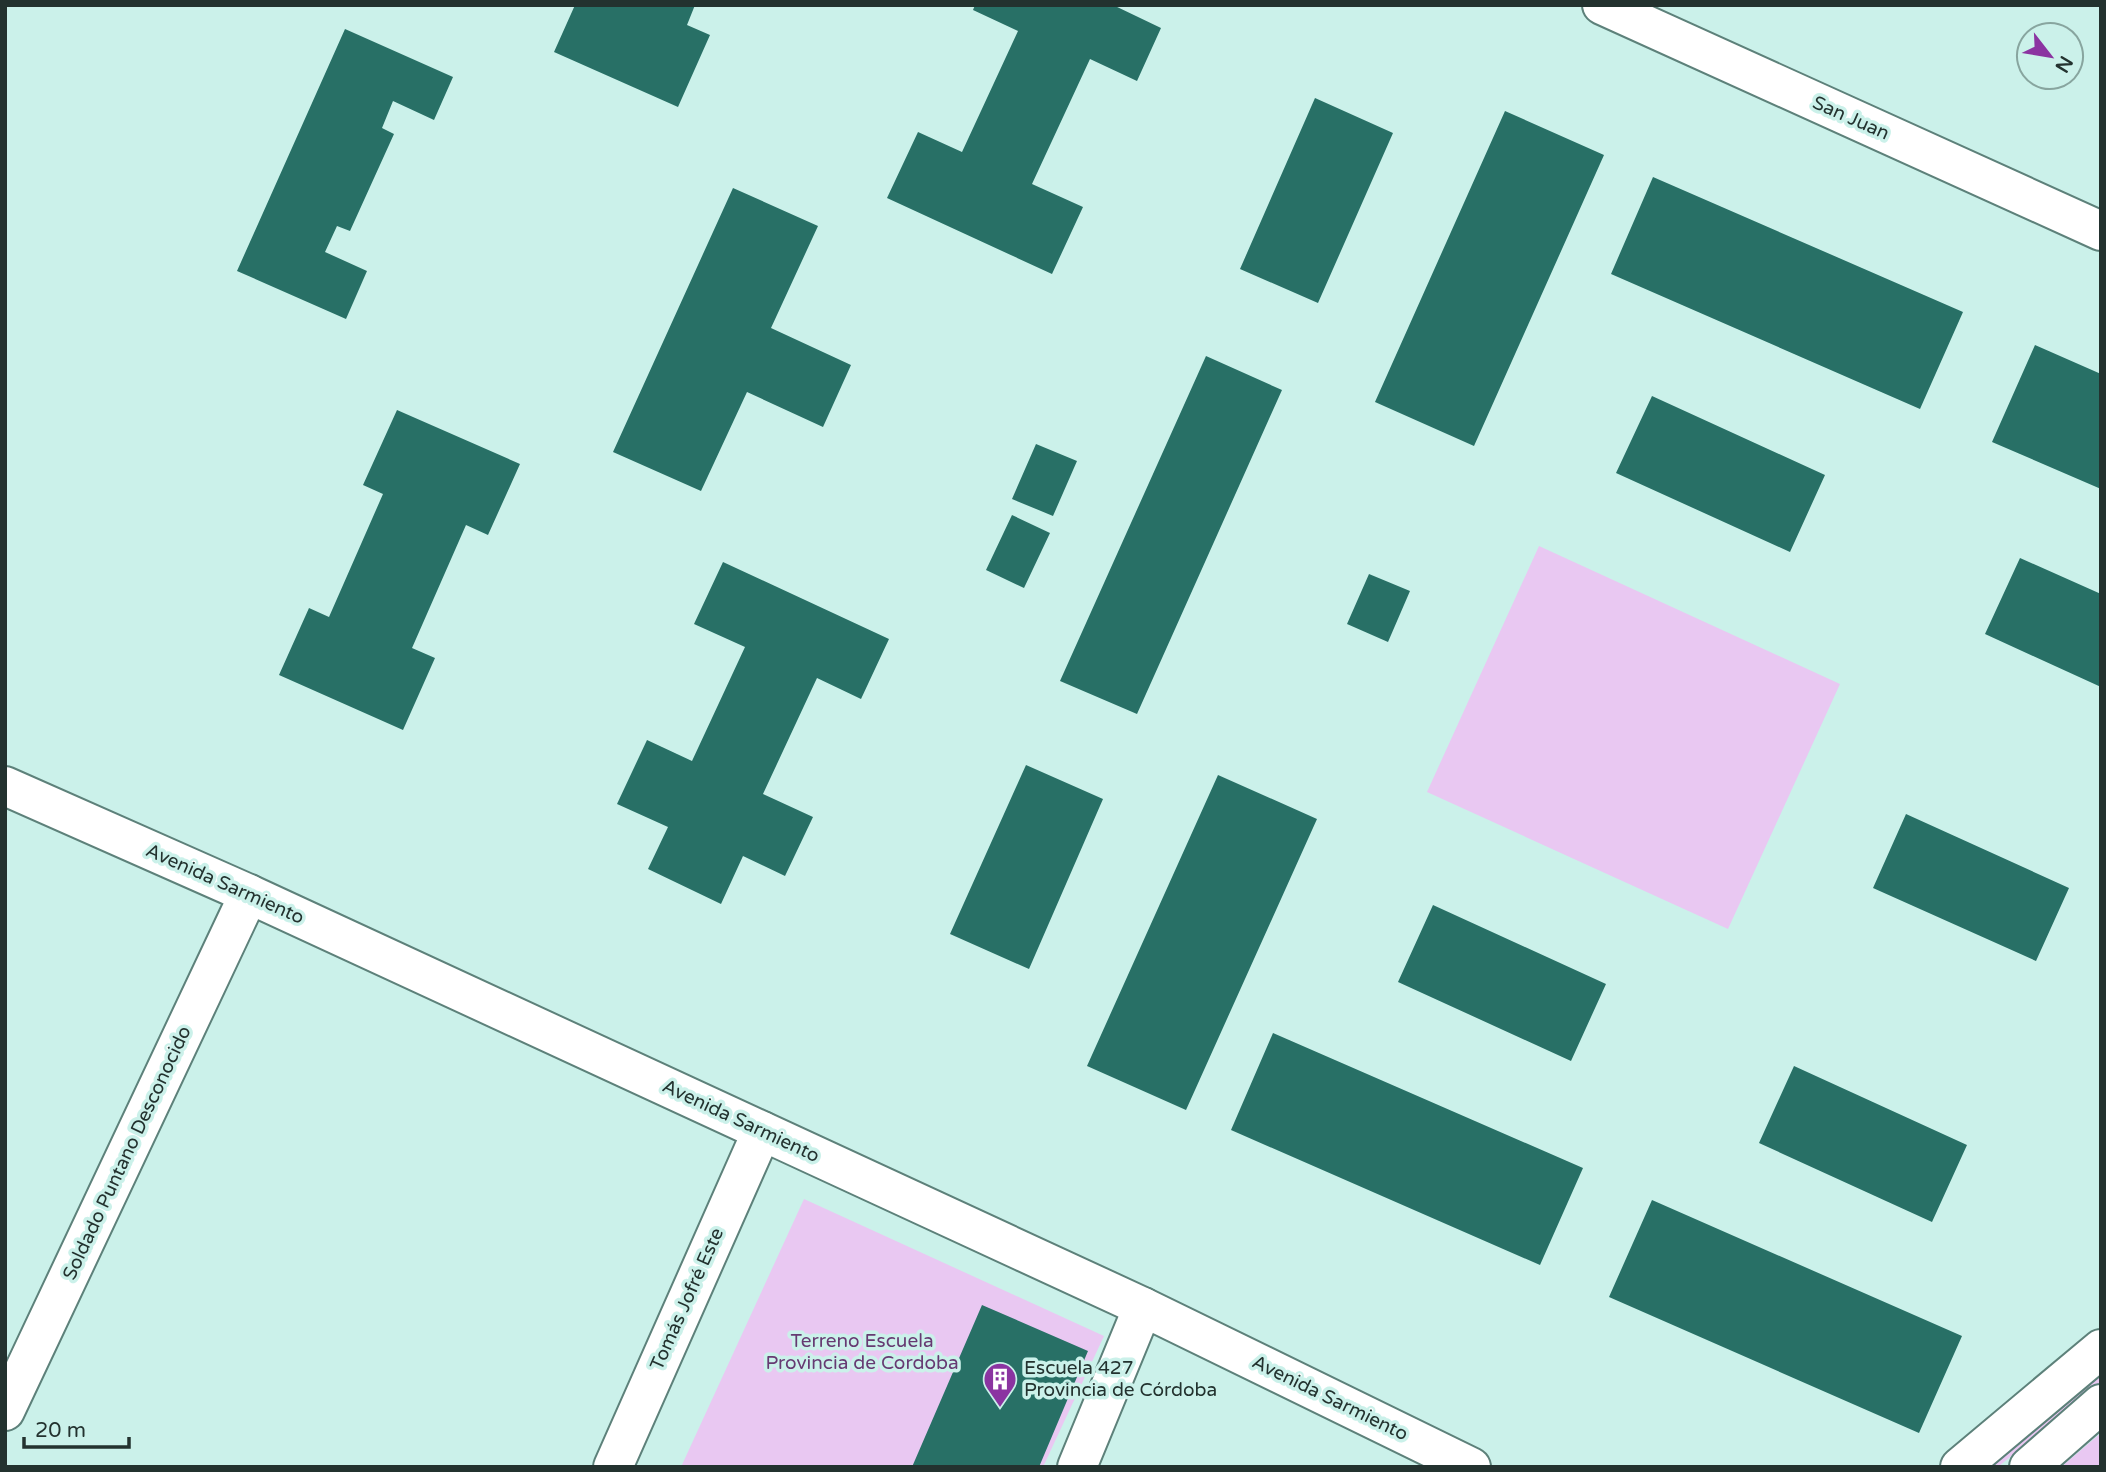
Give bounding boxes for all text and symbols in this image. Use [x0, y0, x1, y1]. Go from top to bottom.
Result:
north arrow [2015, 21, 2085, 91]
text: N [2050, 52, 2077, 76]
street label: San Juan [1809, 91, 1893, 145]
street label: Avenida Sarmiento [143, 839, 307, 929]
street label: Soldado Puntano Desconocido [58, 1023, 196, 1283]
street label: Avenida Sarmiento [659, 1075, 823, 1167]
street label: Tomás Jofré Este [646, 1225, 728, 1373]
park label: Terreno Escuela Provincia de Cordoba [765, 1330, 959, 1374]
street label: Avenida Sarmiento [1248, 1351, 1412, 1445]
place label: Escuela 427 Provincia de Córdoba [1024, 1357, 1217, 1401]
building icon: Escuela 427 Provincia de Córdoba [981, 1360, 1019, 1409]
scale bar [24, 1406, 130, 1450]
text: 20 m [35, 1418, 86, 1443]

